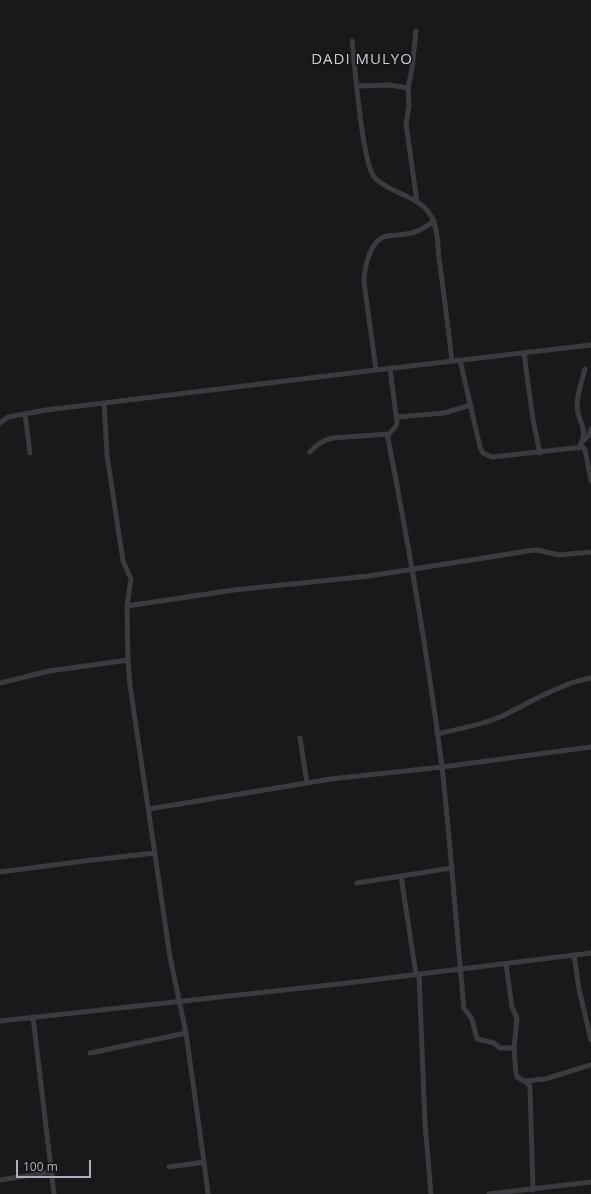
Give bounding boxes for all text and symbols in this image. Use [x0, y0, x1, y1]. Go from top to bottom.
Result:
district label: DADI MULYO [311, 51, 413, 69]
scale bar [18, 1152, 93, 1178]
text: 100 m [23, 1158, 58, 1175]

